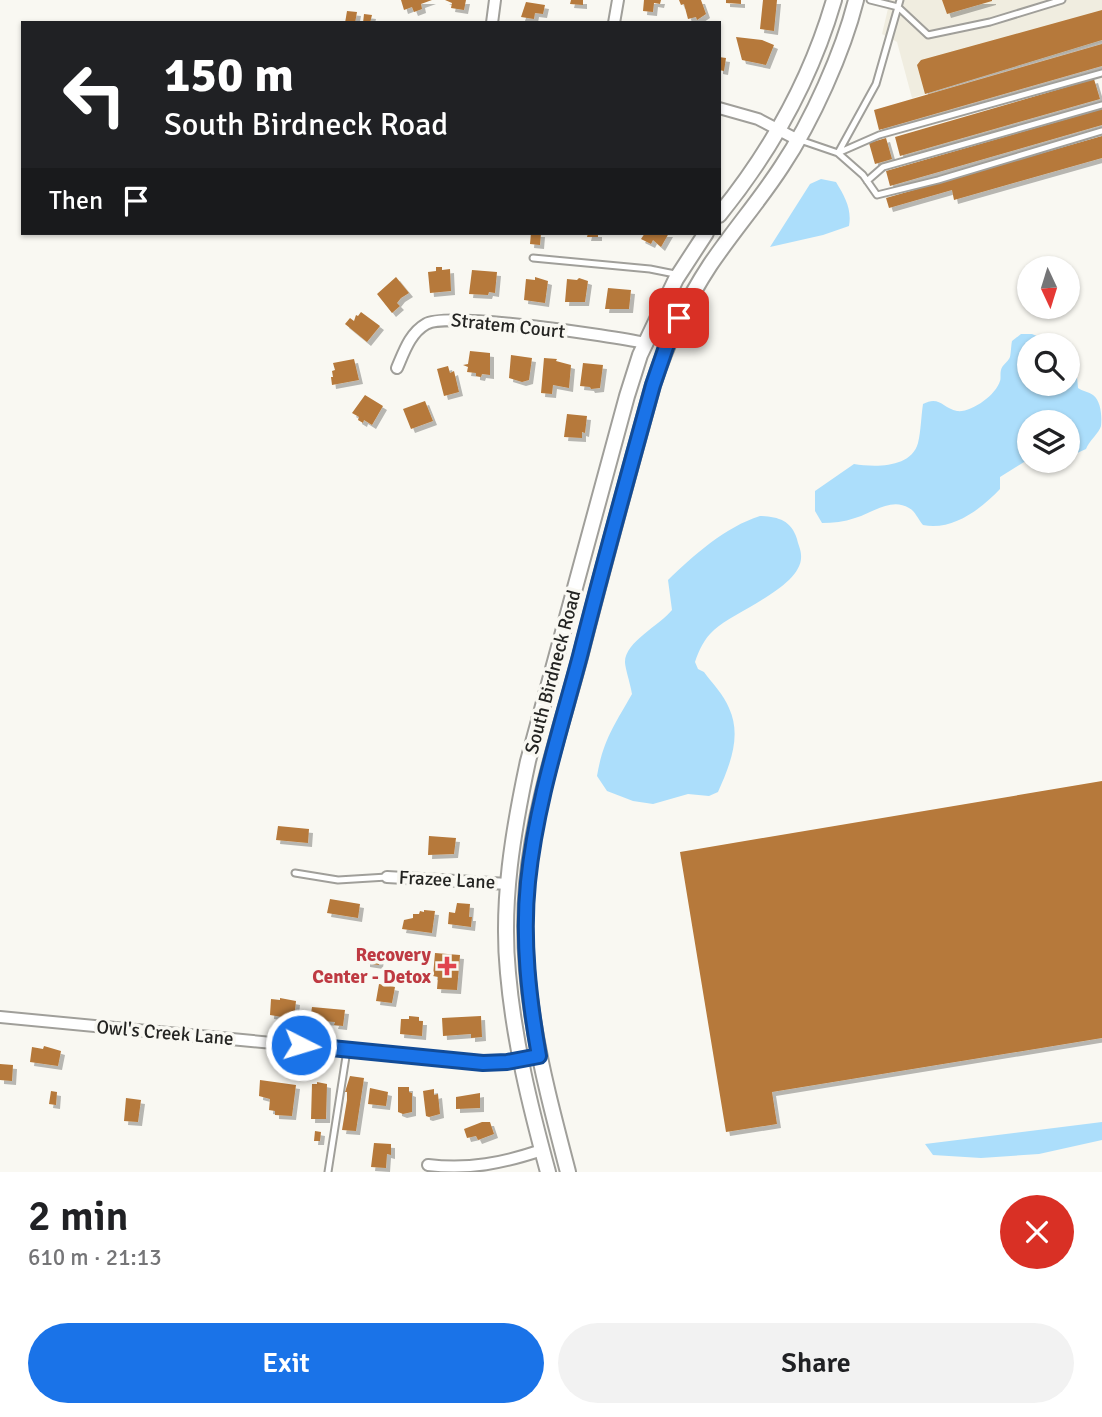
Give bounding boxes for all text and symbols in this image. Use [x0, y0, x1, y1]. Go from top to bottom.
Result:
text: 150 m [164, 45, 294, 105]
icon: left [49, 49, 140, 140]
text: South Birdneck Road [164, 105, 448, 144]
icon: arrive [117, 182, 155, 220]
text: Then [49, 185, 103, 217]
north arrow [1017, 256, 1080, 318]
map controls [1017, 256, 1080, 473]
pin [649, 288, 709, 348]
icon: arrive [660, 299, 698, 337]
street label: Stratem Court [450, 308, 567, 344]
button: search [1017, 333, 1080, 396]
button: layers [1017, 410, 1080, 473]
street label: South Birdneck Road [520, 587, 586, 757]
street label: Frazee Lane [398, 865, 496, 895]
place label: Recovery Center - Detox [312, 943, 432, 989]
marker: Recovery Center - Detox [437, 956, 457, 976]
position arrow [264, 1008, 338, 1082]
street label: Owl's Creek Lane [95, 1015, 235, 1051]
text: 2 min [28, 1191, 129, 1242]
button: close [1000, 1195, 1074, 1269]
text: 610 m · 21:13 [28, 1243, 162, 1272]
button: Exit [28, 1323, 544, 1403]
button: Share [558, 1323, 1074, 1403]

